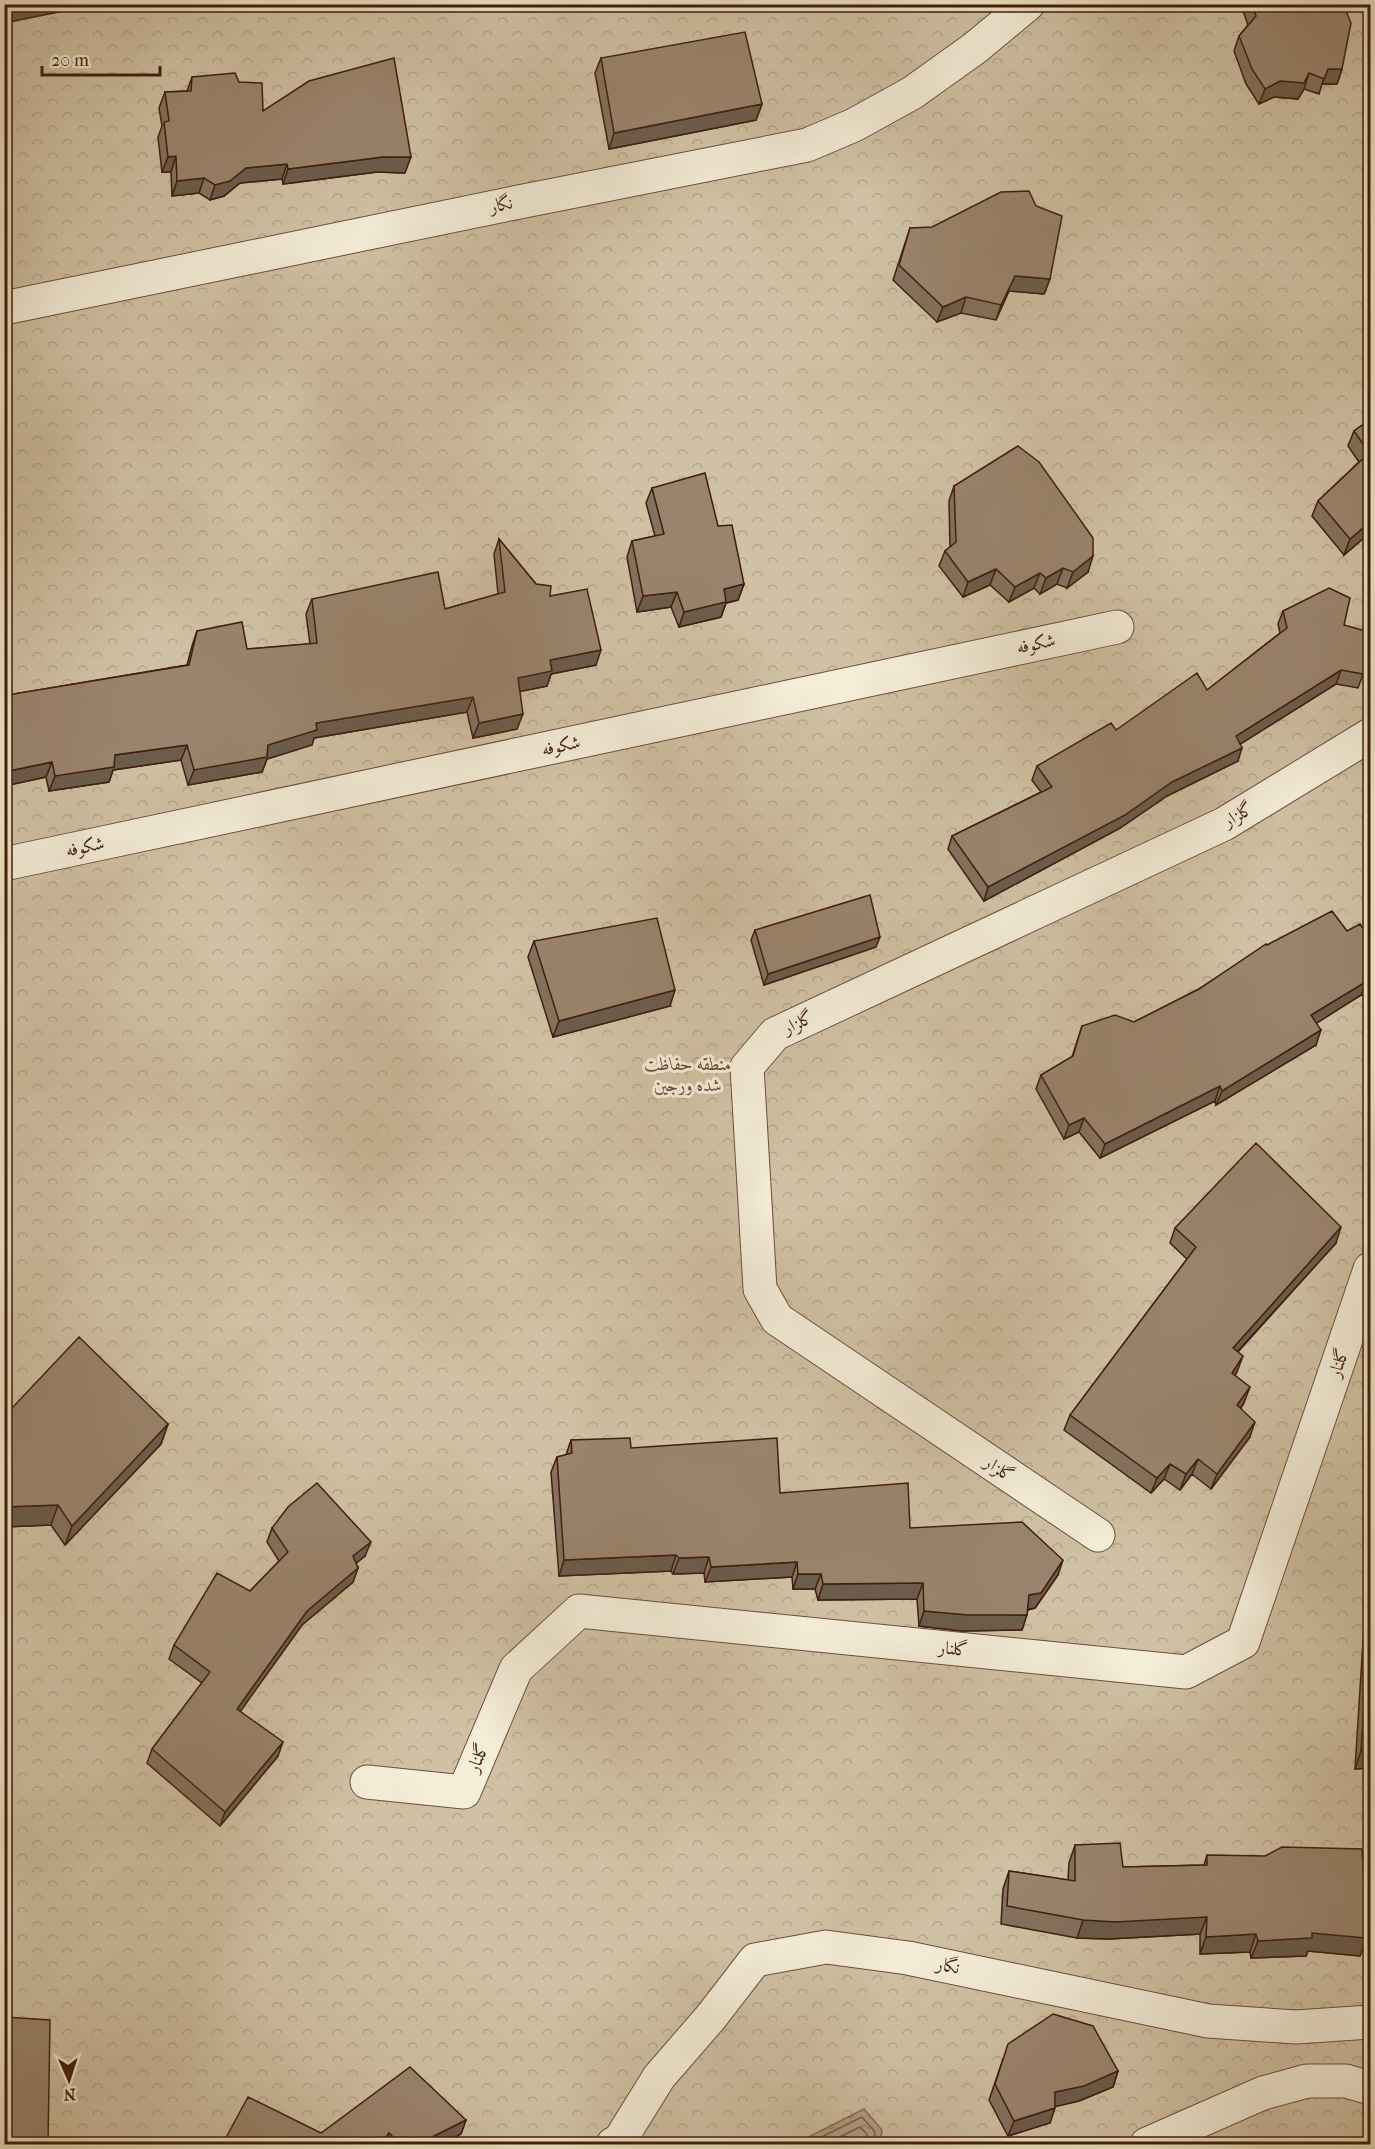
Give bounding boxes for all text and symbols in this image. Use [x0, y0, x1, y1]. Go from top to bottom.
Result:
scale bar [42, 39, 160, 77]
text: 20 m [51, 50, 89, 71]
street label: نگار [485, 190, 515, 218]
street label: شکوفه [1015, 630, 1057, 658]
street label: شکوفه [540, 732, 582, 760]
street label: گلزار [1217, 797, 1257, 834]
street label: شکوفه [64, 833, 106, 861]
street label: گلزار [777, 1006, 817, 1041]
park label: منطقه حفاظت شده ورجین [644, 1054, 732, 1096]
street label: گلنار [1323, 1345, 1354, 1382]
street label: گلزار [978, 1450, 1018, 1487]
street label: گلنار [935, 1636, 969, 1661]
street label: گلنار [461, 1740, 493, 1778]
street label: نگار [932, 1951, 962, 1979]
north arrow [39, 2050, 99, 2110]
text: N [62, 2085, 76, 2104]

